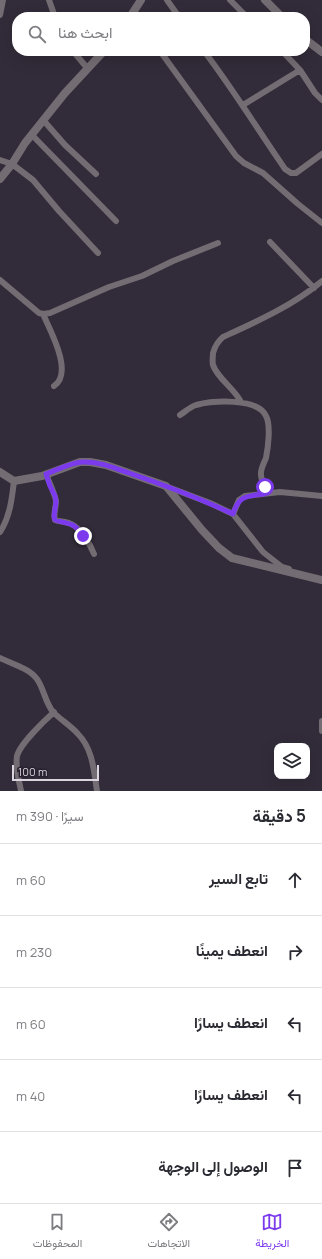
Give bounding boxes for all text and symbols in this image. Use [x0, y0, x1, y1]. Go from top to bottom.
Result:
search box [12, 12, 310, 56]
text: ابحث هنا [58, 22, 112, 43]
icon: search [26, 23, 48, 45]
route start [256, 478, 274, 496]
route end [74, 527, 92, 545]
map controls [274, 743, 310, 779]
button: layers [274, 743, 310, 779]
scale bar [12, 763, 99, 782]
text: 100 m [18, 764, 47, 779]
text: 5 دقيقة [253, 804, 306, 827]
text: سيرًا · 390 m [16, 807, 84, 825]
text: تابع السير [209, 868, 268, 889]
icon: ahead [284, 869, 306, 891]
text: 60 m [16, 871, 46, 889]
text: انعطف يمينًا [196, 940, 268, 961]
icon: right [284, 941, 306, 963]
text: 230 m [16, 943, 52, 961]
text: انعطف يسارًا [194, 1012, 268, 1033]
icon: left [284, 1013, 306, 1035]
text: 60 m [16, 1015, 46, 1033]
text: انعطف يسارًا [194, 1084, 268, 1105]
icon: left [284, 1085, 306, 1107]
text: 40 m [16, 1087, 45, 1105]
text: الوصول إلى الوجهة [158, 1156, 268, 1177]
icon: arrive [284, 1157, 306, 1179]
tab: المحفوظات [33, 1211, 82, 1253]
tab: الاتجاهات [147, 1211, 190, 1253]
tab: الخريطة [255, 1211, 289, 1253]

